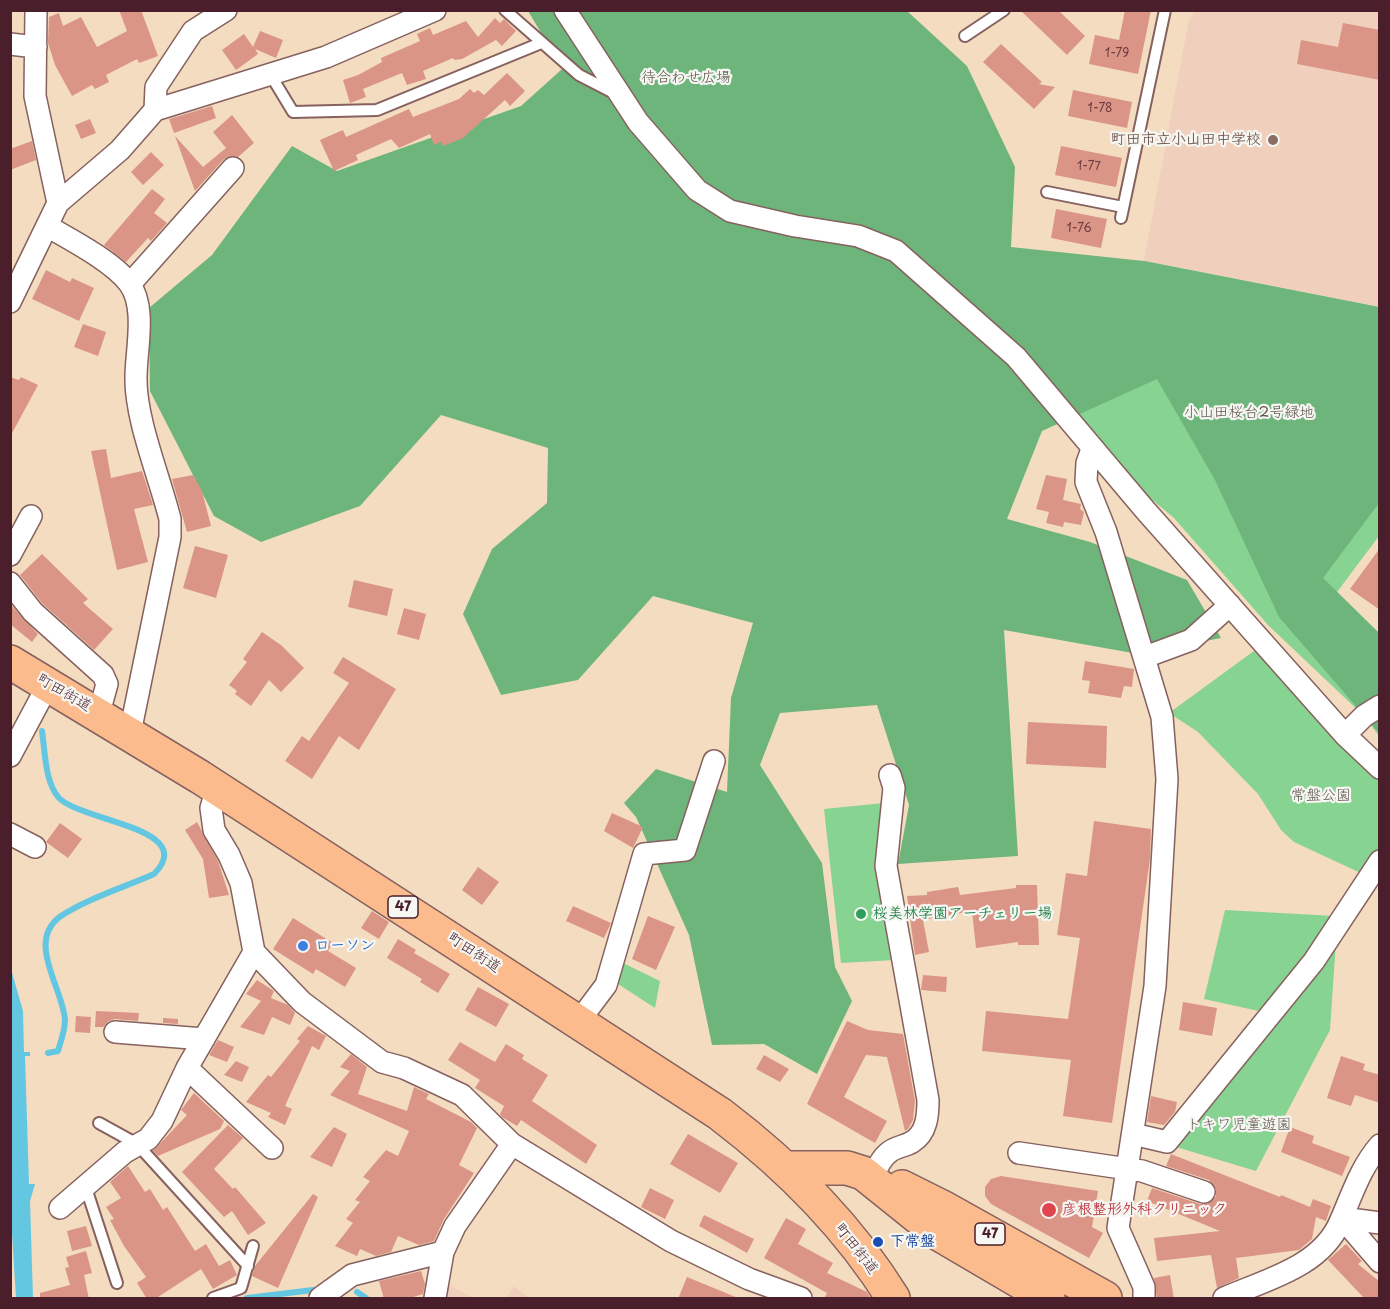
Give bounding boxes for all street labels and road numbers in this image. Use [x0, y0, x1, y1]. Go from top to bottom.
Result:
street label: 町田街道 [34, 670, 94, 716]
road number: 47 [388, 896, 418, 918]
street label: 町田街道 [444, 929, 504, 977]
street label: 町田街道 [830, 1220, 882, 1278]
road number: 47 [975, 1223, 1005, 1245]

